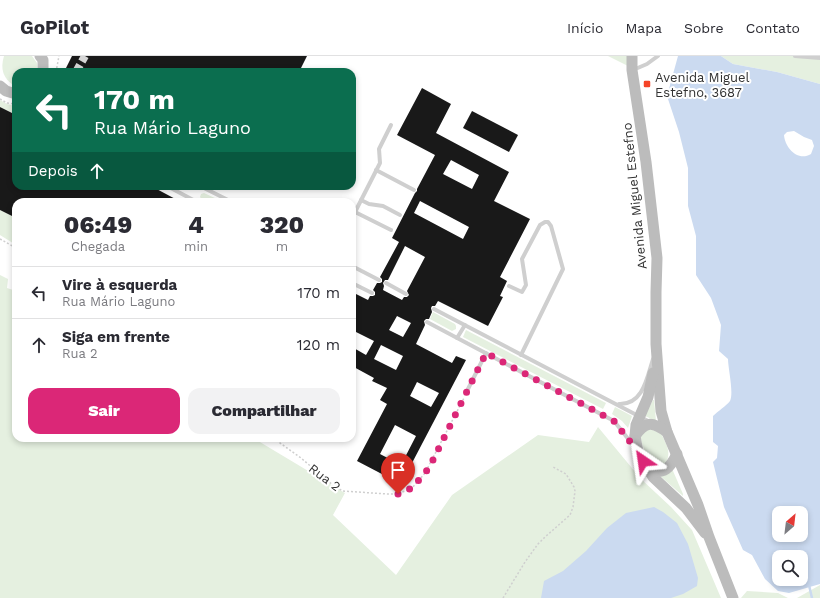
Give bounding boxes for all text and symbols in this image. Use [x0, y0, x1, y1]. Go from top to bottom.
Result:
text: GoPilot [20, 16, 89, 39]
text: Início [567, 20, 603, 36]
text: Mapa [625, 20, 662, 36]
text: Sobre [684, 20, 724, 36]
text: Contato [746, 20, 800, 36]
place label: Avenida Miguel Estefno, 3687 [655, 70, 750, 100]
marker: Avenida Miguel Estefno, 3687 [642, 79, 652, 89]
text: 170 m [94, 83, 175, 116]
icon: left [28, 84, 80, 136]
text: Rua Mário Laguno [94, 117, 251, 138]
street label: Avenida Miguel Estefno [619, 122, 650, 270]
icon: ahead [86, 160, 108, 182]
text: Depois [28, 162, 78, 180]
text: 06:49 [64, 211, 132, 239]
text: 4 [188, 211, 204, 239]
text: 320 [260, 211, 304, 239]
text: Chegada [71, 239, 125, 254]
text: min [184, 239, 208, 254]
text: m [276, 239, 288, 254]
text: Vire à esquerda [62, 276, 177, 294]
icon: left [28, 282, 50, 304]
text: 170 m [297, 284, 340, 302]
text: Rua Mário Laguno [62, 294, 175, 309]
text: Siga em frente [62, 328, 170, 346]
icon: ahead [28, 334, 50, 356]
text: 120 m [297, 336, 340, 354]
text: Rua 2 [62, 346, 98, 361]
button: Sair [28, 388, 180, 434]
button: Compartilhar [188, 388, 340, 434]
position arrow [622, 440, 664, 482]
pin [381, 453, 415, 494]
icon: arrive [387, 459, 409, 481]
street label: Rua 2 [306, 461, 343, 494]
north arrow [772, 506, 808, 542]
map controls [772, 506, 808, 586]
button: search [772, 550, 808, 586]

